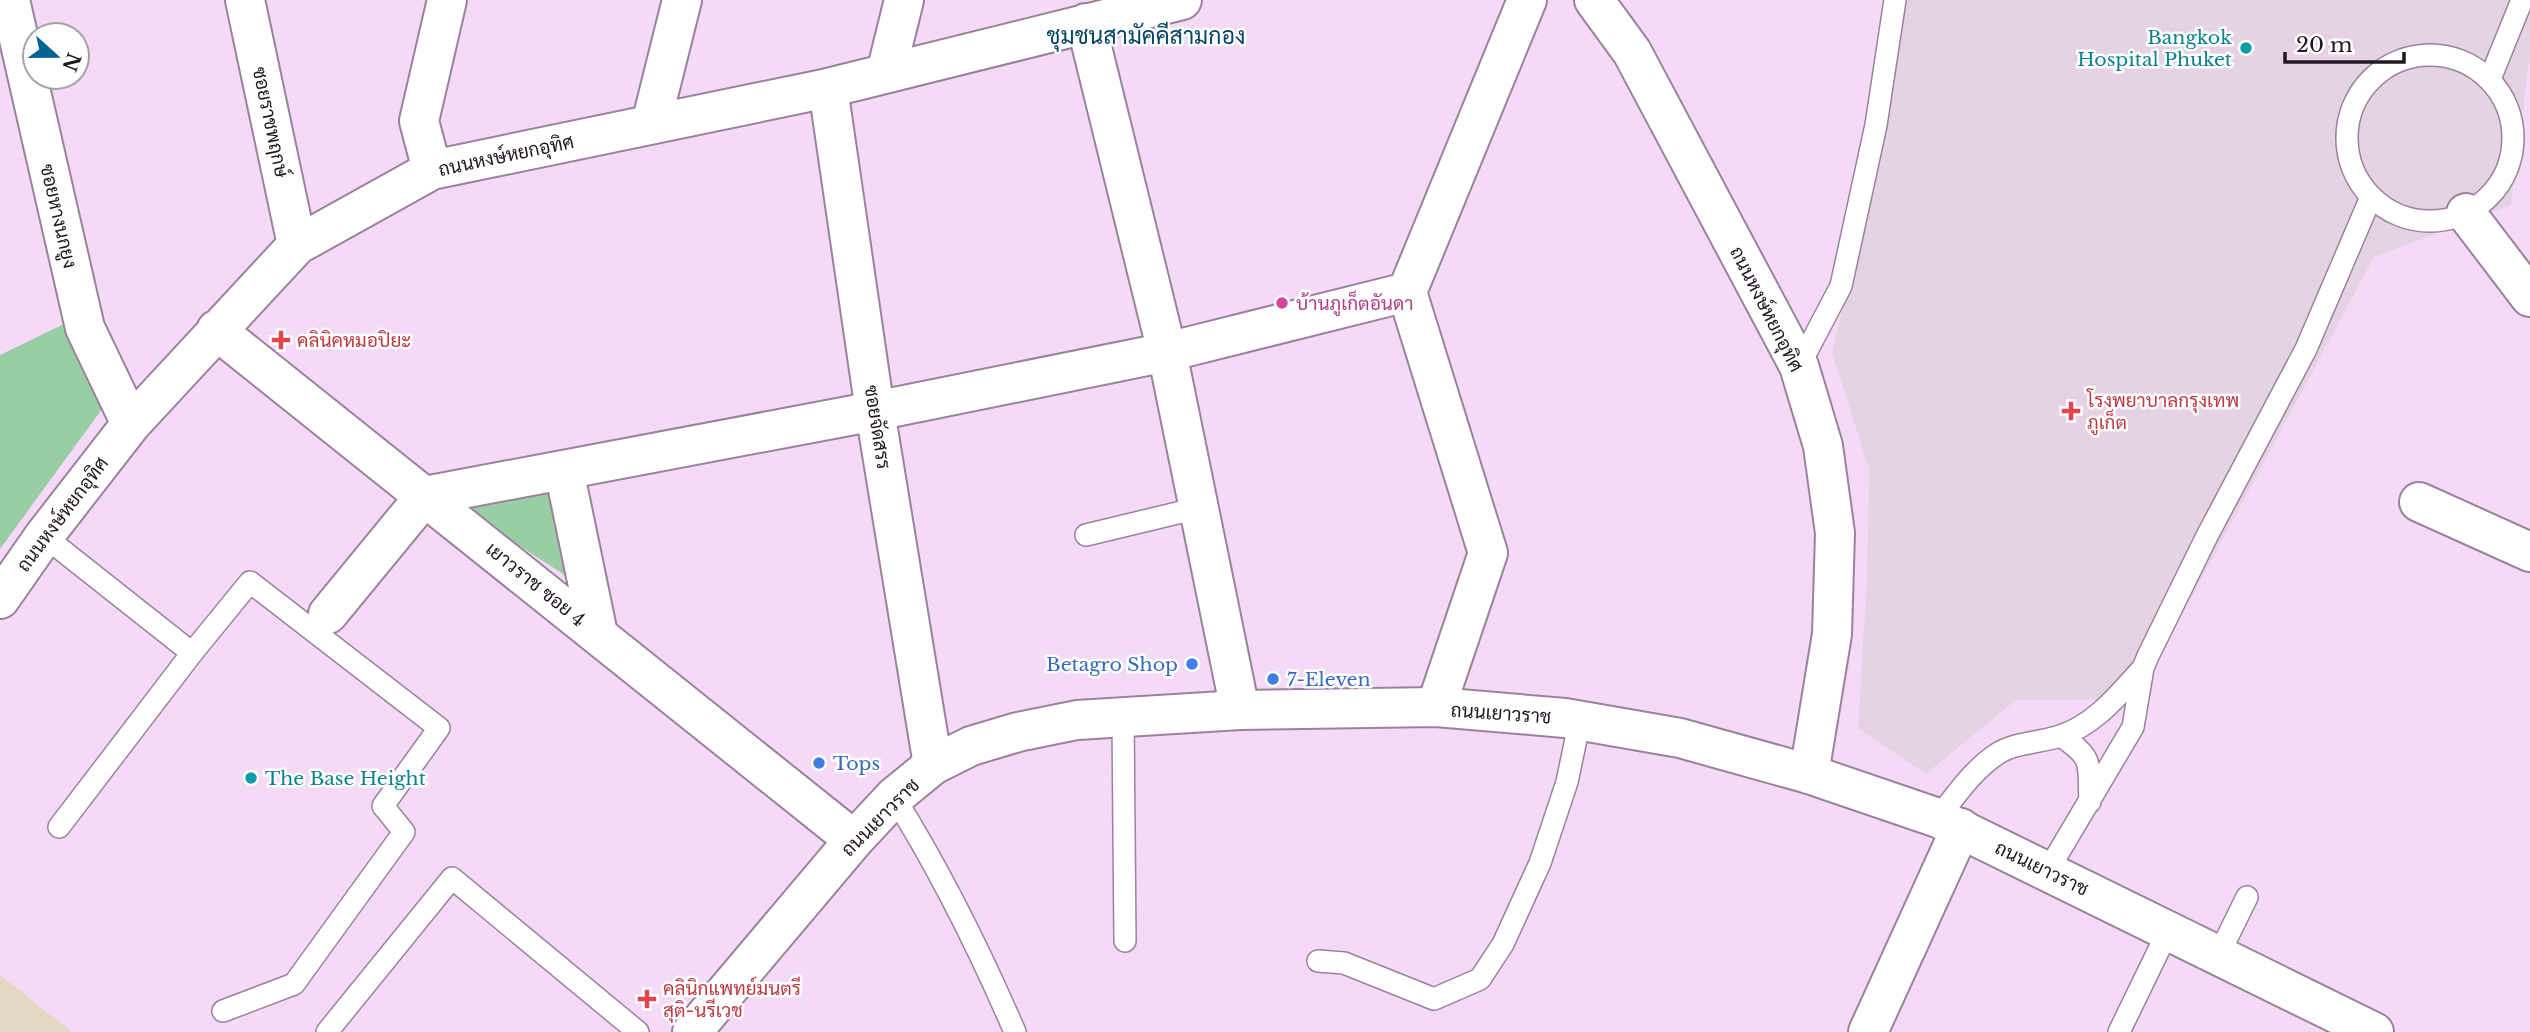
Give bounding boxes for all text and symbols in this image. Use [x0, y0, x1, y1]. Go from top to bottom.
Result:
north arrow [21, 21, 91, 91]
district label: ชุมชนสามัคคีสามกอง [1047, 21, 1245, 52]
scale bar [2285, 21, 2404, 65]
place label: Bangkok Hospital Phuket [2077, 26, 2233, 71]
text: 20 m [2296, 32, 2353, 58]
marker: Bangkok Hospital Phuket [2238, 40, 2254, 56]
text: N [57, 49, 85, 74]
street label: ซอยราชพฤกษ์ [248, 65, 295, 180]
street label: ถนนหงษ์หยกอุทิศ [436, 129, 576, 182]
street label: ซอยหางนกยูง [33, 162, 82, 271]
street label: ถนนหงษ์หยกอุทิศ [1724, 242, 1809, 376]
place label: บ้านภูเก็ตอันดา [1296, 290, 1413, 317]
marker: บ้านภูเก็ตอันดา [1274, 295, 1290, 311]
place label: คลินิคหมอปิยะ [297, 329, 411, 352]
marker: คลินิคหมอปิยะ [271, 330, 291, 350]
street label: ซอยจัดสรร [860, 383, 896, 471]
place label: โรงพยาบาลกรุงเทพ ภูเก็ต [2086, 388, 2239, 436]
marker: โรงพยาบาลกรุงเทพ ภูเก็ต [2061, 401, 2081, 421]
street label: ถนนหงษ์หยกอุทิศ [11, 452, 114, 577]
street label: เยาวราช ซอย 4 [481, 537, 590, 632]
place label: Betagro Shop [1046, 653, 1178, 676]
marker: Betagro Shop [1184, 656, 1200, 672]
place label: 7-Eleven [1287, 668, 1371, 691]
marker: 7-Eleven [1265, 671, 1281, 687]
street label: ถนนเยาวราช [1450, 699, 1552, 728]
place label: Tops [833, 752, 880, 775]
marker: Tops [811, 755, 827, 771]
place label: The Base Height [265, 767, 427, 790]
marker: The Base Height [243, 770, 259, 786]
street label: ถนนเยาวราช [837, 774, 924, 861]
street label: ถนนเยาวราช [1991, 836, 2092, 901]
place label: คลินิกแพทย์มนตรี สุติ-นรีเวช [663, 976, 801, 1023]
marker: คลินิกแพทย์มนตรี สุติ-นรีเวช [637, 989, 657, 1009]

